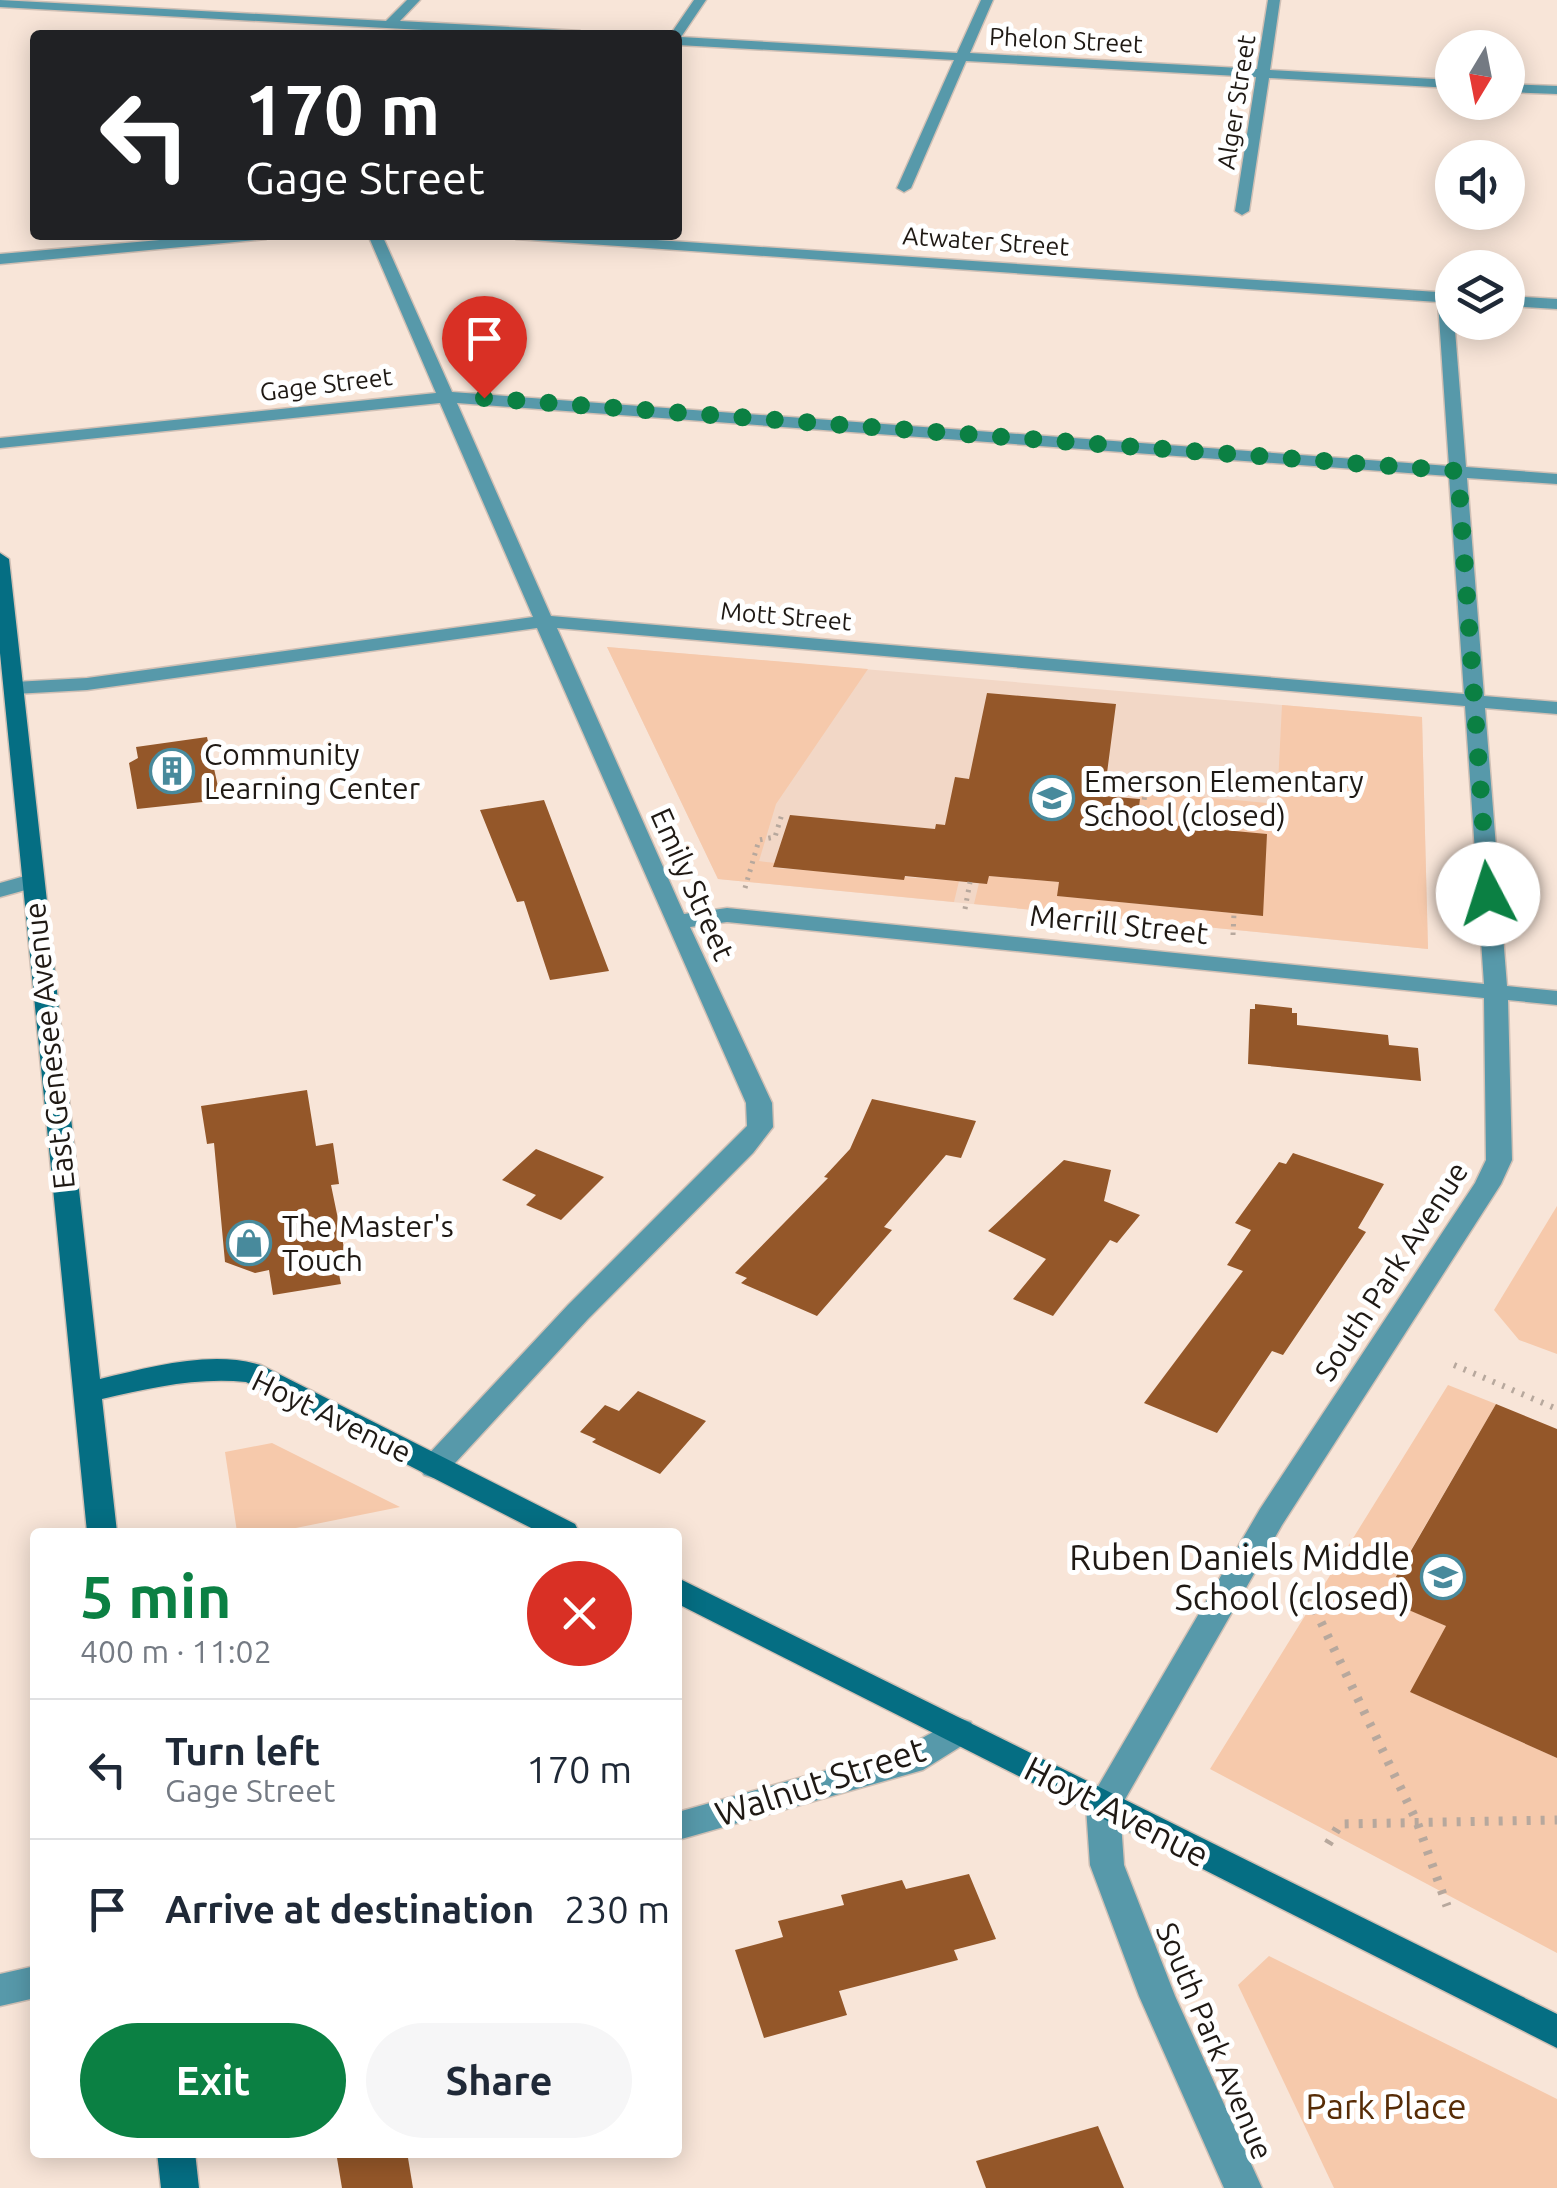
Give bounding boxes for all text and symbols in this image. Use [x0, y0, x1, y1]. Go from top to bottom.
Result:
street label: Phelon Street [988, 22, 1144, 58]
north arrow [1435, 30, 1525, 120]
map controls [1435, 30, 1525, 340]
street label: Alger Street [1212, 32, 1260, 171]
icon: left [80, 70, 210, 200]
text: 170 m [245, 70, 440, 148]
button: sound [1435, 140, 1525, 230]
text: Gage Street [245, 152, 485, 203]
street label: Atwater Street [902, 221, 1070, 261]
button: layers [1435, 250, 1525, 340]
pin [442, 296, 527, 399]
icon: arrive [457, 311, 512, 366]
street label: Gage Street [258, 362, 394, 406]
street label: Mott Street [719, 596, 853, 636]
place label: Community Learning Center [204, 737, 421, 805]
building icon: Community Learning Center [149, 748, 195, 794]
place label: Emerson Elementary School (closed) [1084, 764, 1364, 832]
school or university icon: Emerson Elementary School (closed) [1029, 775, 1075, 821]
street label: Emily Street [644, 803, 742, 966]
position arrow [1436, 842, 1540, 946]
street label: Merrill Street [1028, 898, 1210, 950]
street label: East Genesee Avenue [17, 901, 81, 1191]
street label: South Park Avenue [1308, 1155, 1474, 1387]
place label: The Master's Touch [282, 1209, 454, 1277]
shop icon: The Master's Touch [226, 1220, 272, 1266]
street label: Hoyt Avenue [247, 1363, 417, 1469]
place label: Ruben Daniels Middle School (closed) [1069, 1537, 1410, 1617]
school or university icon: Ruben Daniels Middle School (closed) [1420, 1554, 1466, 1600]
button: close [527, 1561, 632, 1666]
text: 5 min [80, 1562, 232, 1629]
text: 400 m · 11:02 [80, 1633, 272, 1669]
street label: Walnut Street [710, 1728, 930, 1834]
text: Turn left [165, 1730, 320, 1772]
icon: left [80, 1742, 135, 1797]
street label: Hoyt Avenue [1018, 1747, 1216, 1875]
text: 170 m [526, 1748, 632, 1790]
text: Gage Street [165, 1772, 335, 1808]
icon: arrive [80, 1882, 135, 1937]
text: Arrive at destination [165, 1888, 534, 1930]
text: 230 m [564, 1888, 670, 1930]
street label: South Park Avenue [1150, 1918, 1280, 2164]
button: Exit [80, 2023, 346, 2138]
button: Share [366, 2023, 632, 2138]
park label: Park Place [1305, 2086, 1467, 2126]

